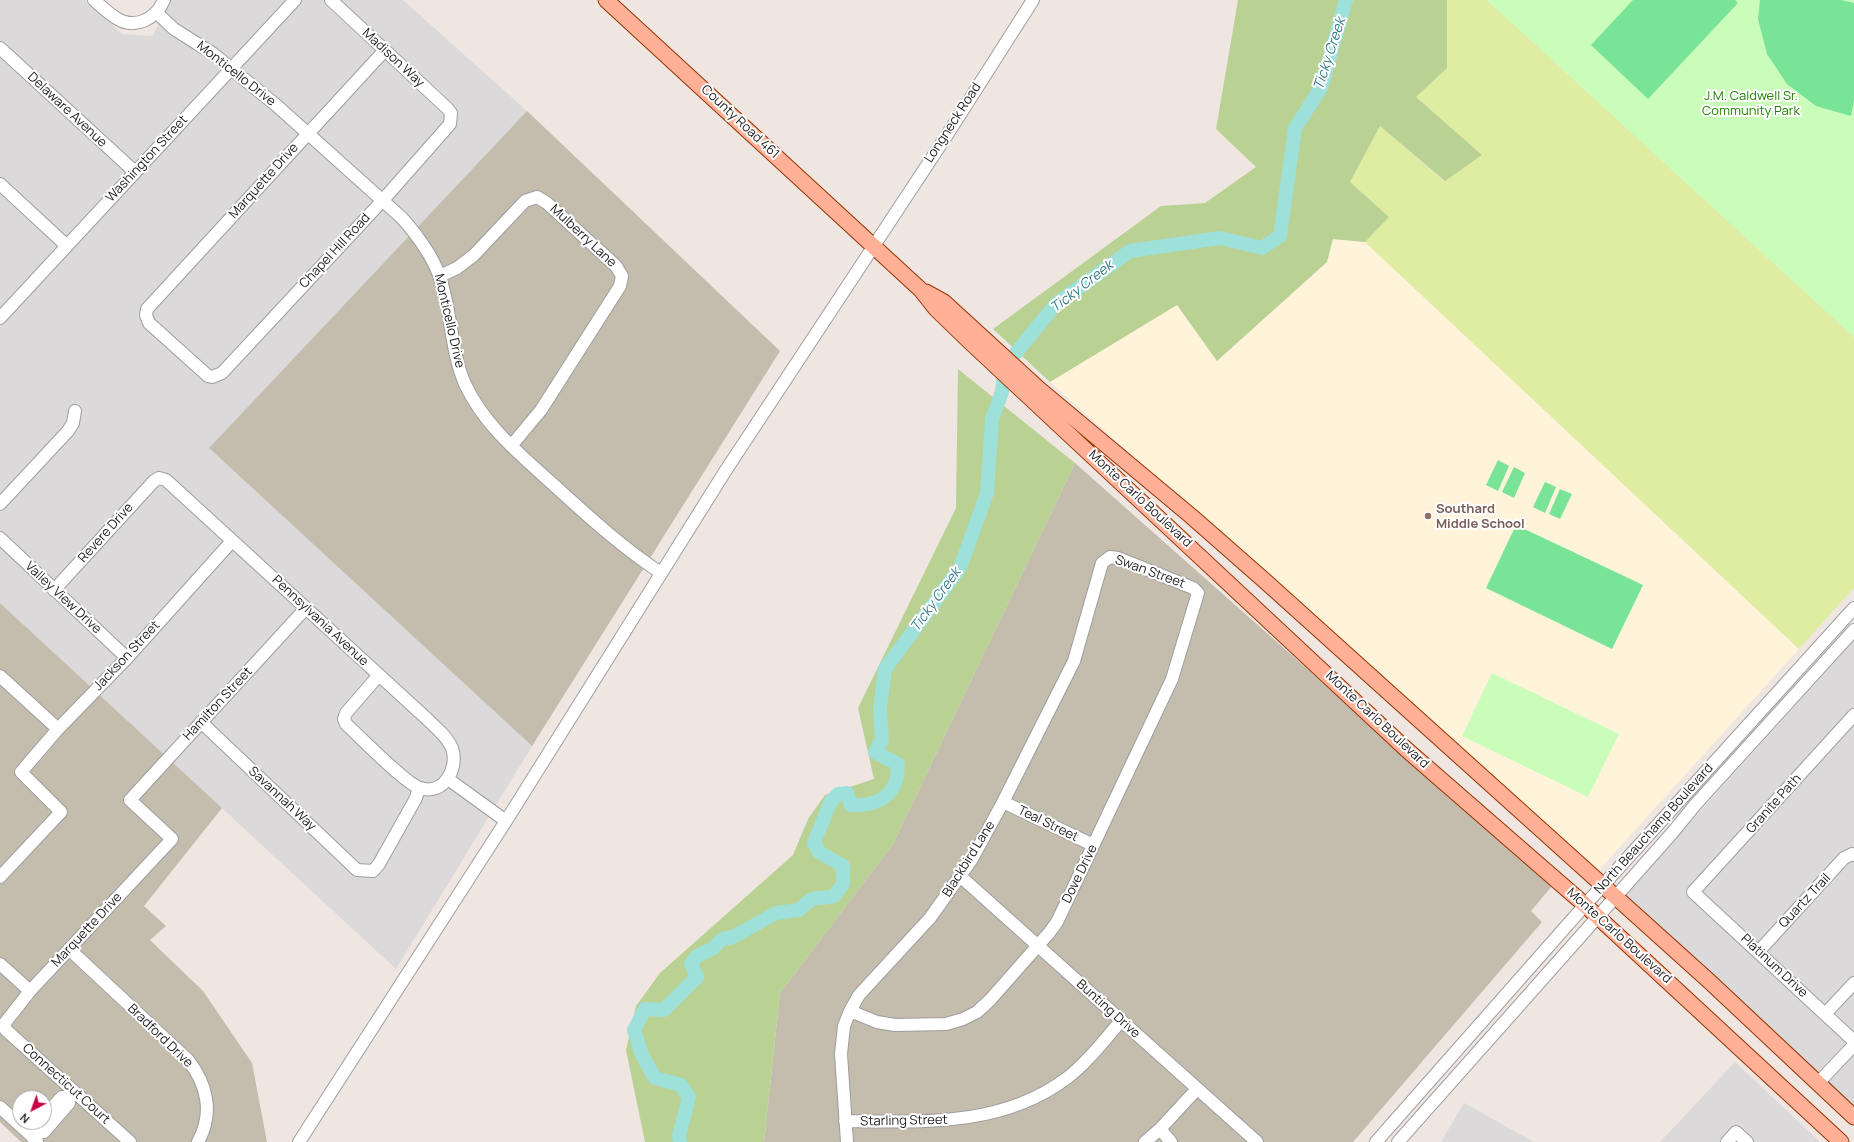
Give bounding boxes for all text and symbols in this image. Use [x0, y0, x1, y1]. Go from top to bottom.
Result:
water label: Ticky Creek [1310, 16, 1350, 92]
street label: Madison Way [359, 25, 427, 91]
street label: Monticello Drive [193, 38, 279, 110]
street label: Delaware Avenue [24, 69, 110, 151]
street label: Longneck Road [921, 80, 985, 166]
street label: County Road 461 [698, 82, 782, 162]
park label: J.M. Caldwell Sr. Community Park [1702, 88, 1800, 119]
street label: Washington Street [103, 112, 191, 206]
street label: Marquette Drive [226, 140, 302, 222]
street label: Mulberry Lane [547, 201, 619, 271]
street label: Chapel Hill Road [296, 210, 374, 292]
water label: Ticky Creek [1047, 257, 1117, 317]
street label: Monticello Drive [431, 273, 467, 369]
street label: Monte Carlo Boulevard [1085, 447, 1195, 551]
street label: Revere Drive [75, 500, 137, 566]
place label: Southard Middle School [1436, 501, 1525, 532]
marker: Southard Middle School [1423, 511, 1433, 521]
street label: Swan Street [1113, 552, 1187, 592]
street label: Valley View Drive [22, 559, 104, 637]
water label: Ticky Creek [907, 565, 965, 635]
street label: Pennsylvania Avenue [269, 572, 371, 670]
street label: Jackson Street [91, 618, 163, 694]
street label: Hamilton Street [180, 664, 256, 744]
street label: Monte Carlo Boulevard [1322, 668, 1432, 772]
street label: North Beauchamp Boulevard [1591, 761, 1717, 897]
street label: Savannah Way [245, 764, 319, 834]
street label: Granite Path [1743, 771, 1805, 837]
street label: Teal Street [1015, 803, 1081, 845]
street label: Blackbird Lane [939, 818, 999, 900]
street label: Dove Drive [1059, 842, 1101, 906]
street label: Quartz Trail [1776, 871, 1834, 931]
street label: Monte Carlo Boulevard [1563, 885, 1675, 987]
street label: Marquette Drive [49, 890, 125, 970]
street label: Platinum Drive [1737, 931, 1811, 1001]
street label: Bunting Drive [1073, 976, 1143, 1042]
street label: Bradford Drive [124, 1001, 196, 1071]
street label: Connecticut Court [19, 1040, 113, 1128]
north arrow [12, 1090, 52, 1130]
text: N [17, 1110, 32, 1127]
street label: Starling Street [860, 1112, 948, 1130]

